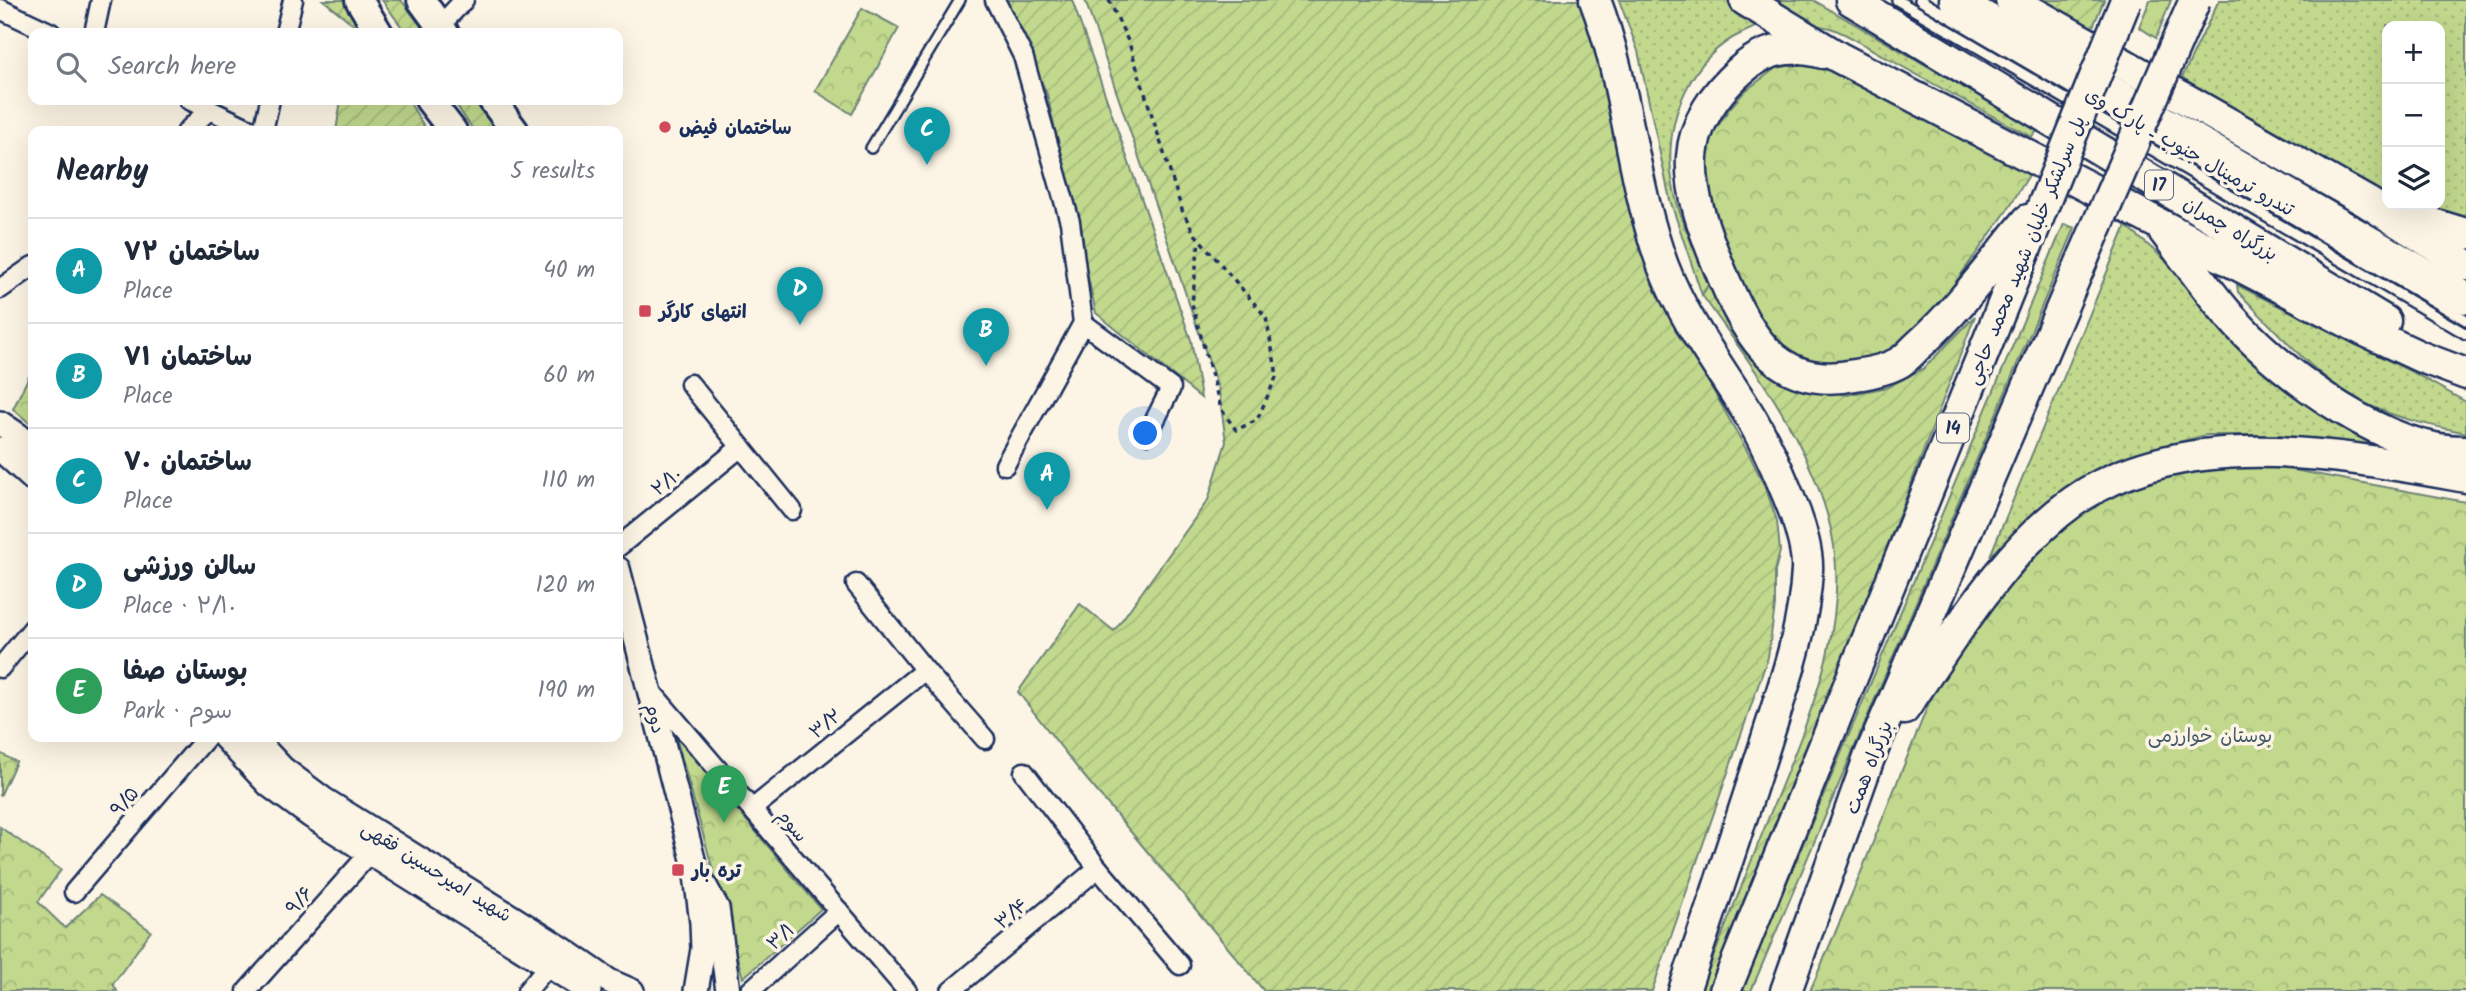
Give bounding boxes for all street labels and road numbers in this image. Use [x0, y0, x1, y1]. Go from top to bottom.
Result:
street label: تندرو ترمینال جنوب ـ پارک وی [2079, 80, 2300, 225]
street label: پل سرلشکر خلبان شهید محمد حاجی [1959, 112, 2095, 390]
road number: 17 [2145, 170, 2173, 200]
street label: بزرگراه چمران [2177, 190, 2283, 270]
road number: 14 [1937, 414, 1969, 442]
street label: ۲/۱۰ [645, 461, 689, 504]
street label: دوم [636, 700, 673, 737]
street label: ۳/۲ [803, 702, 849, 747]
street label: بزرگراه همت [1838, 716, 1902, 819]
street label: ۹/۵ [104, 780, 147, 824]
street label: سوم [768, 803, 815, 850]
street label: شهید امیرحسین فقهی [355, 814, 517, 931]
street label: ۹/۶ [279, 880, 322, 923]
street label: ۳/۴ [989, 891, 1036, 938]
street label: ۳/۱ [760, 917, 802, 958]

